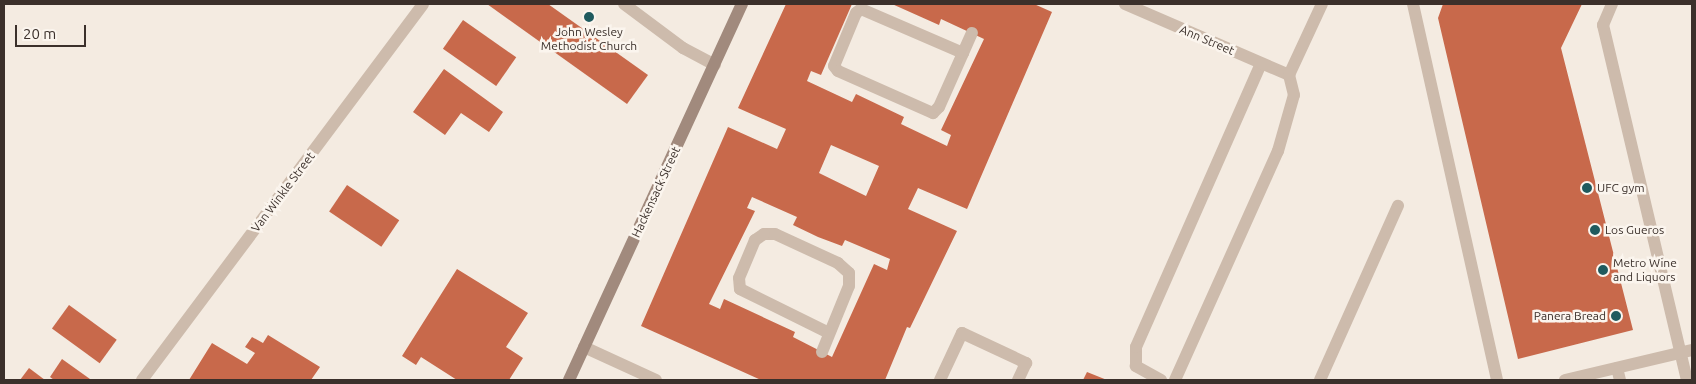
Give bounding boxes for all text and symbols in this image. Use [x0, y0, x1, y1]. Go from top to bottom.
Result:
marker: John Wesley Methodist Church [583, 11, 595, 23]
scale bar [18, 15, 89, 47]
street label: Ann Street [1178, 22, 1236, 58]
text: 20 m [23, 25, 56, 42]
place label: John Wesley Methodist Church [541, 25, 637, 53]
street label: Hackensack Street [629, 144, 683, 240]
street label: Van Winkle Street [248, 149, 318, 235]
place label: UFC gym [1597, 181, 1645, 195]
marker: UFC gym [1581, 182, 1593, 194]
place label: Los Gueros [1605, 223, 1664, 237]
marker: Los Gueros [1589, 224, 1601, 236]
place label: Metro Wine and Liquors [1613, 256, 1677, 284]
marker: Metro Wine and Liquors [1597, 264, 1609, 276]
place label: Panera Bread [1534, 309, 1606, 323]
marker: Panera Bread [1610, 310, 1622, 322]

